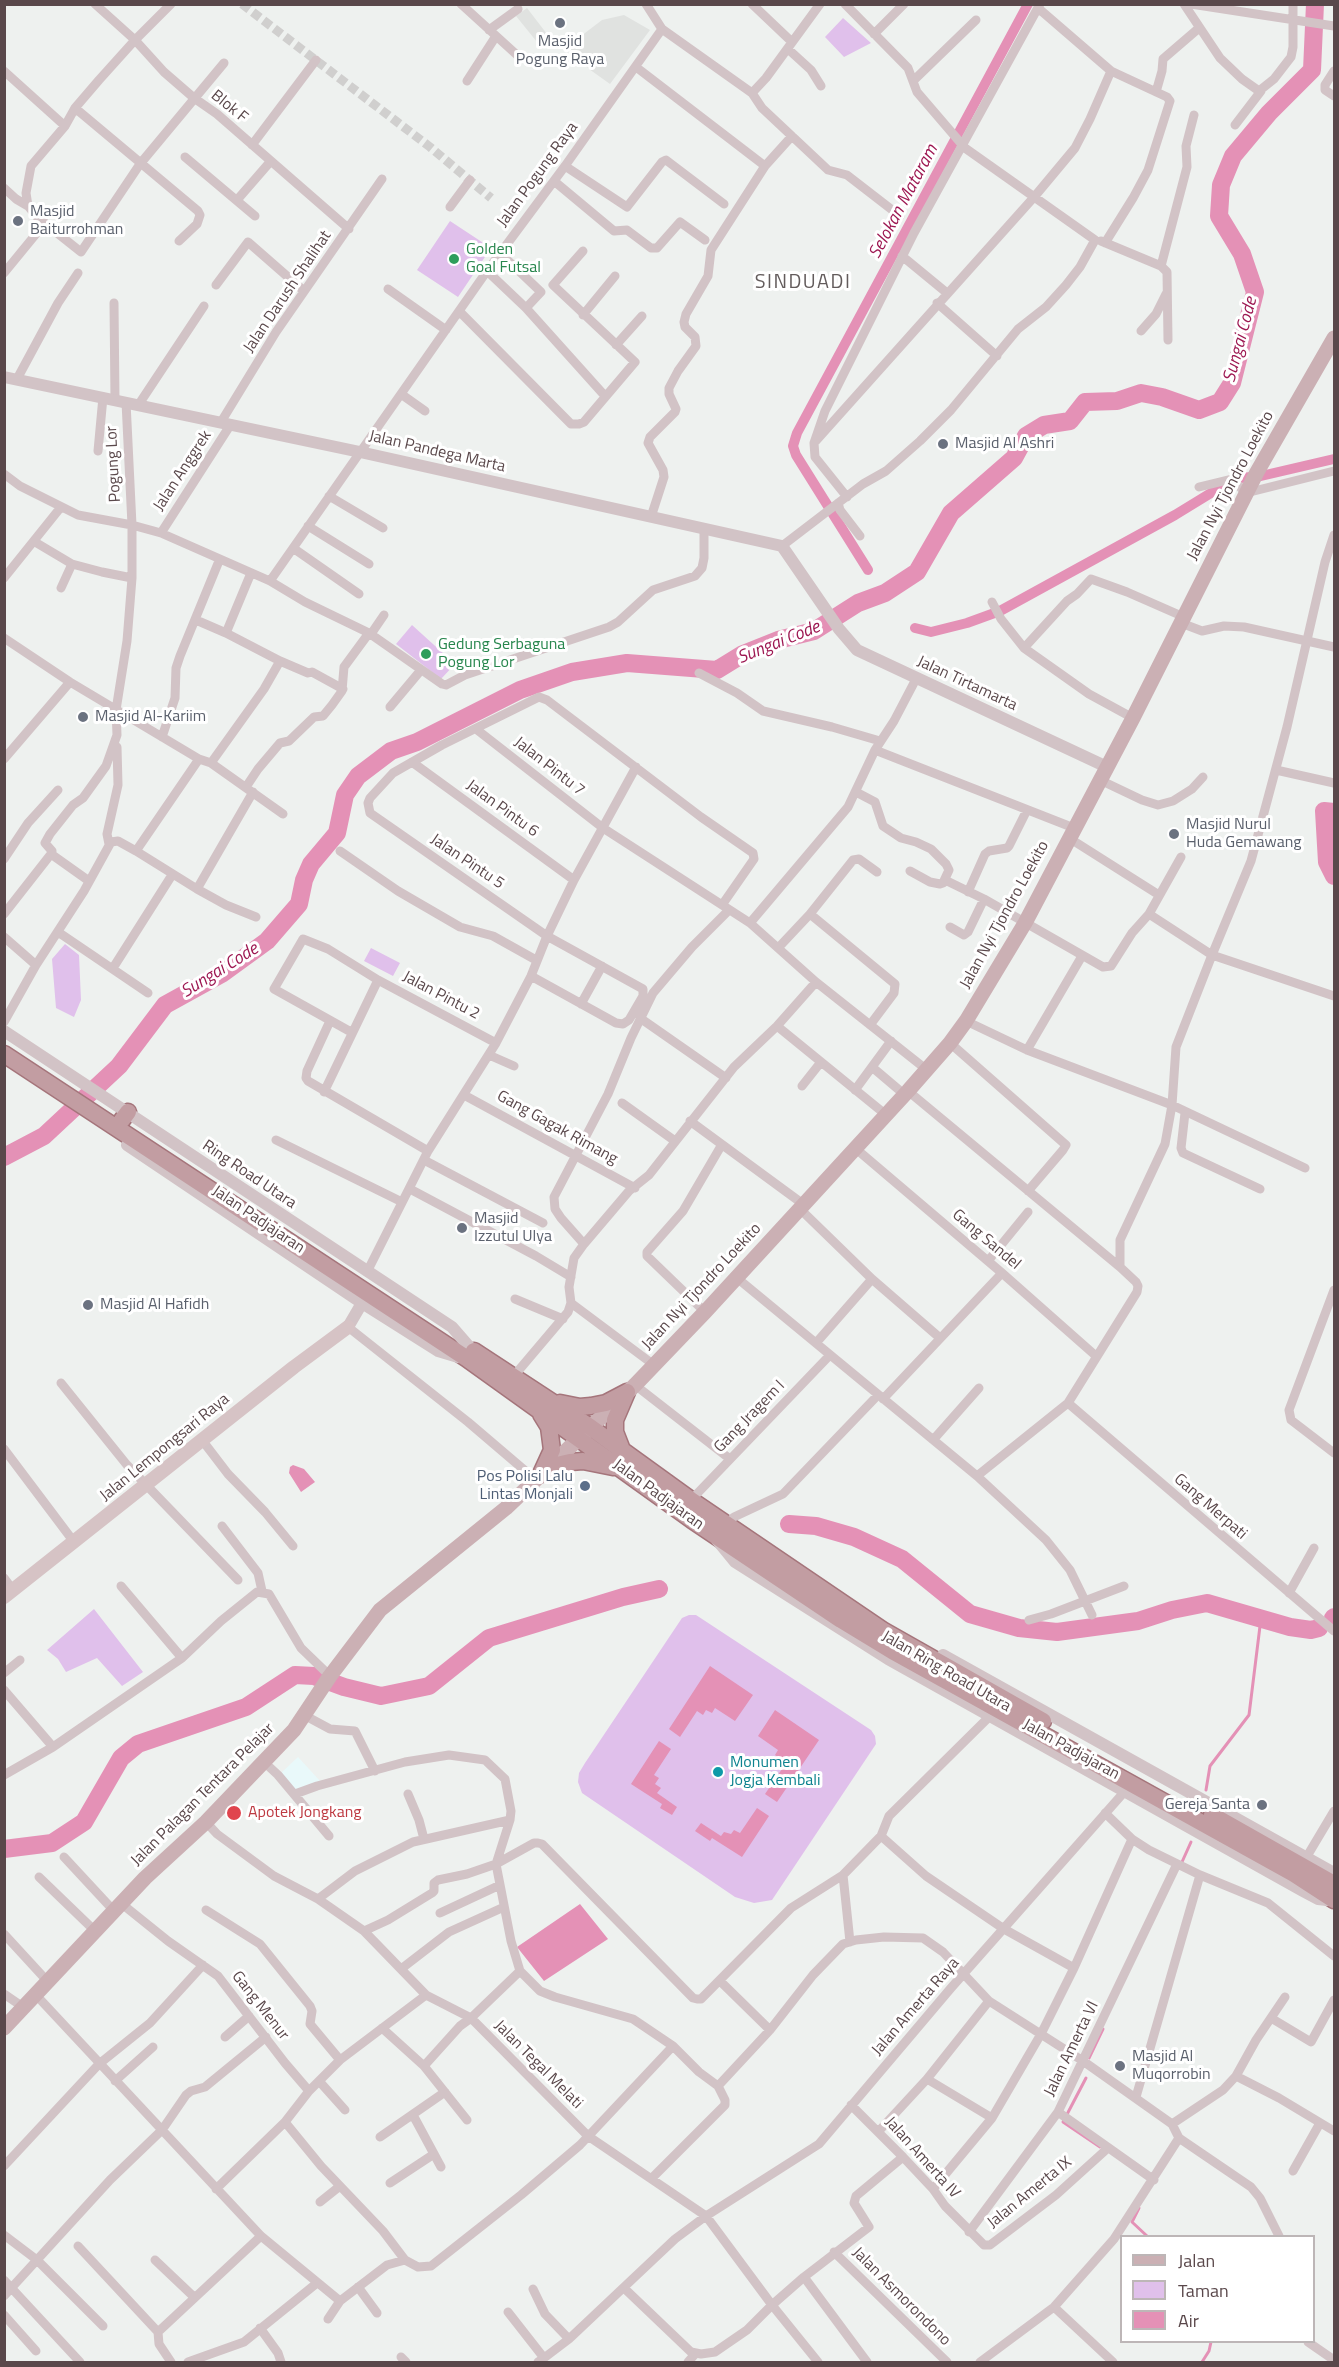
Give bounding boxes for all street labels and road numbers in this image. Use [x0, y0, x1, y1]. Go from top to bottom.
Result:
street label: Blok F [207, 86, 251, 128]
street label: Jalan Pogung Raya [494, 119, 582, 231]
street label: Jalan Darush Shalihat [240, 227, 336, 357]
street label: Jalan Nyi Tjondro Loekito [1184, 408, 1278, 564]
street label: Pogung Lor [102, 425, 126, 503]
street label: Jalan Anggrek [150, 427, 216, 515]
street label: Jalan Pandega Marta [367, 427, 507, 477]
street label: Jalan Tirtamarta [914, 652, 1020, 716]
street label: Jalan Pintu 7 [510, 733, 588, 801]
street label: Jalan Pintu 6 [462, 776, 542, 842]
street label: Jalan Pintu 5 [427, 830, 507, 894]
street label: Jalan Nyi Tjondro Loekito [956, 838, 1054, 992]
street label: Jalan Pintu 2 [399, 968, 483, 1024]
street label: Gang Gagak Rimang [493, 1087, 621, 1169]
street label: Ring Road Utara [198, 1136, 300, 1214]
street label: Jalan Padjajaran [208, 1182, 308, 1258]
street label: Gang Sandel [948, 1206, 1024, 1274]
street label: Jalan Nyi Tjondro Loekito [638, 1220, 766, 1354]
street label: Gang Jragem I [711, 1377, 789, 1457]
street label: Jalan Lempongsari Raya [97, 1390, 233, 1506]
street label: Jalan Padjajaran [609, 1456, 707, 1534]
street label: Gang Merpati [1169, 1470, 1251, 1544]
street label: Jalan Ring Road Utara [878, 1627, 1014, 1717]
street label: Jalan Padjajaran [1019, 1716, 1123, 1784]
street label: Jalan Palagan Tentara Pelajar [127, 1719, 279, 1871]
street label: Jalan Amerta Raya [868, 1954, 964, 2060]
street label: Gang Menur [227, 1968, 293, 2044]
street label: Jalan Amerta VI [1041, 1998, 1103, 2100]
street label: Jalan Tegal Melati [490, 2017, 586, 2113]
street label: Jalan Amerta IV [880, 2113, 964, 2203]
street label: Jalan Amerta IX [984, 2153, 1076, 2233]
street label: Jalan Asmorondono [848, 2244, 954, 2350]

